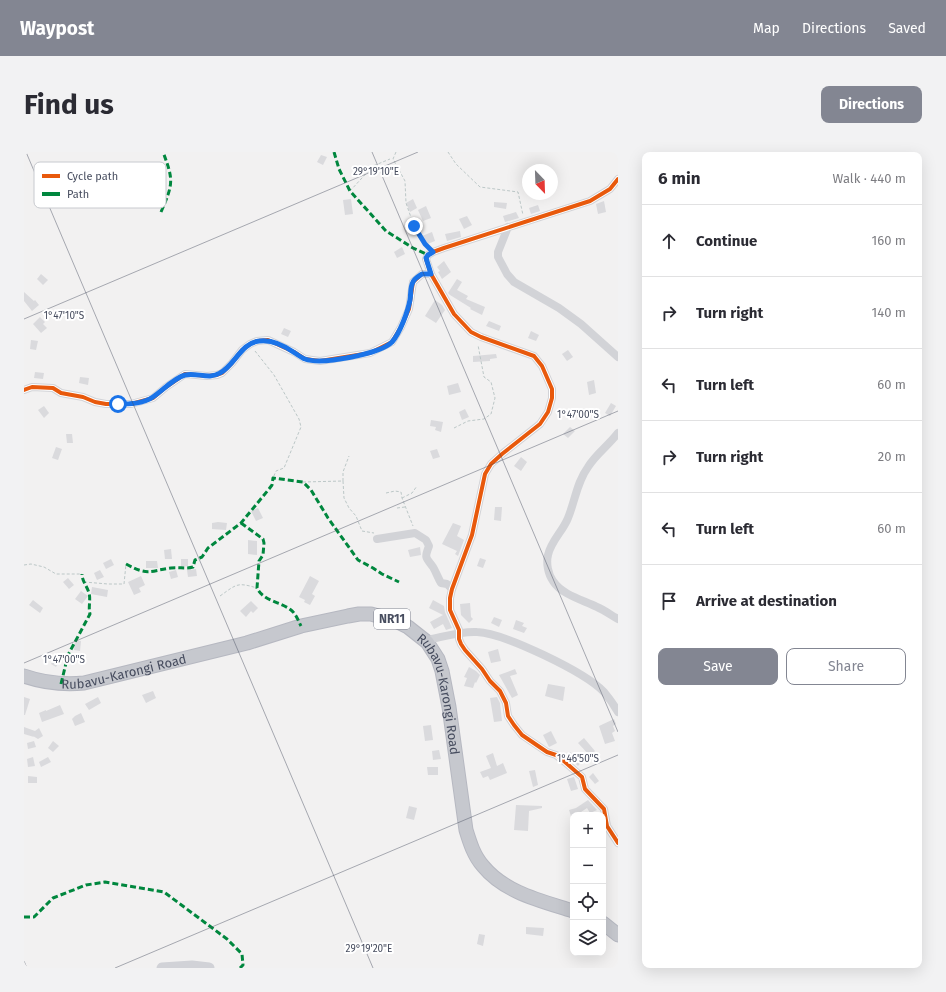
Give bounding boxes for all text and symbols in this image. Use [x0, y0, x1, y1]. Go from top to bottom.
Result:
text: Waypost [20, 17, 94, 40]
text: Map [753, 20, 780, 37]
text: Directions [802, 20, 866, 37]
text: Saved [888, 20, 926, 37]
button: Directions [821, 86, 922, 123]
text: Find us [24, 88, 114, 121]
legend [34, 162, 166, 208]
north arrow [522, 164, 558, 200]
text: 29°19'10"E [353, 166, 399, 178]
text: 6 min [658, 168, 701, 189]
text: Cycle path [67, 170, 118, 183]
text: Walk · 440 m [833, 171, 906, 186]
text: Path [67, 188, 89, 201]
route end [405, 217, 423, 235]
icon: ahead [658, 230, 680, 252]
text: Continue [696, 232, 757, 250]
text: 160 m [872, 233, 906, 248]
icon: right [658, 302, 680, 324]
text: Turn right [696, 304, 763, 322]
text: 140 m [872, 305, 906, 320]
text: 1°47'10"S [44, 310, 85, 322]
icon: left [658, 374, 680, 396]
text: Turn left [696, 376, 754, 394]
text: 60 m [877, 377, 906, 392]
route start [109, 395, 127, 413]
text: 1°47'00"S [557, 409, 599, 421]
icon: right [658, 446, 680, 468]
text: Turn right [696, 448, 763, 466]
text: 20 m [878, 449, 906, 464]
icon: left [658, 518, 680, 540]
text: Turn left [696, 520, 754, 538]
text: 60 m [877, 521, 906, 536]
icon: arrive [658, 590, 680, 612]
text: Arrive at destination [696, 592, 837, 610]
road number: NR11 [374, 609, 410, 629]
street label: Rubavu-Karongi Road [415, 630, 463, 756]
button: Save [658, 648, 778, 685]
button: Share [786, 648, 906, 685]
street label: Rubavu-Karongi Road [61, 651, 188, 691]
text: 1°47'00"S [43, 654, 85, 666]
text: 1°46'50"S [557, 753, 600, 765]
map controls [570, 812, 606, 956]
button: + [570, 812, 606, 848]
button: − [570, 848, 606, 884]
button: locate [570, 884, 606, 920]
button: layers [570, 920, 606, 956]
text: 29°19'20"E [346, 943, 392, 955]

